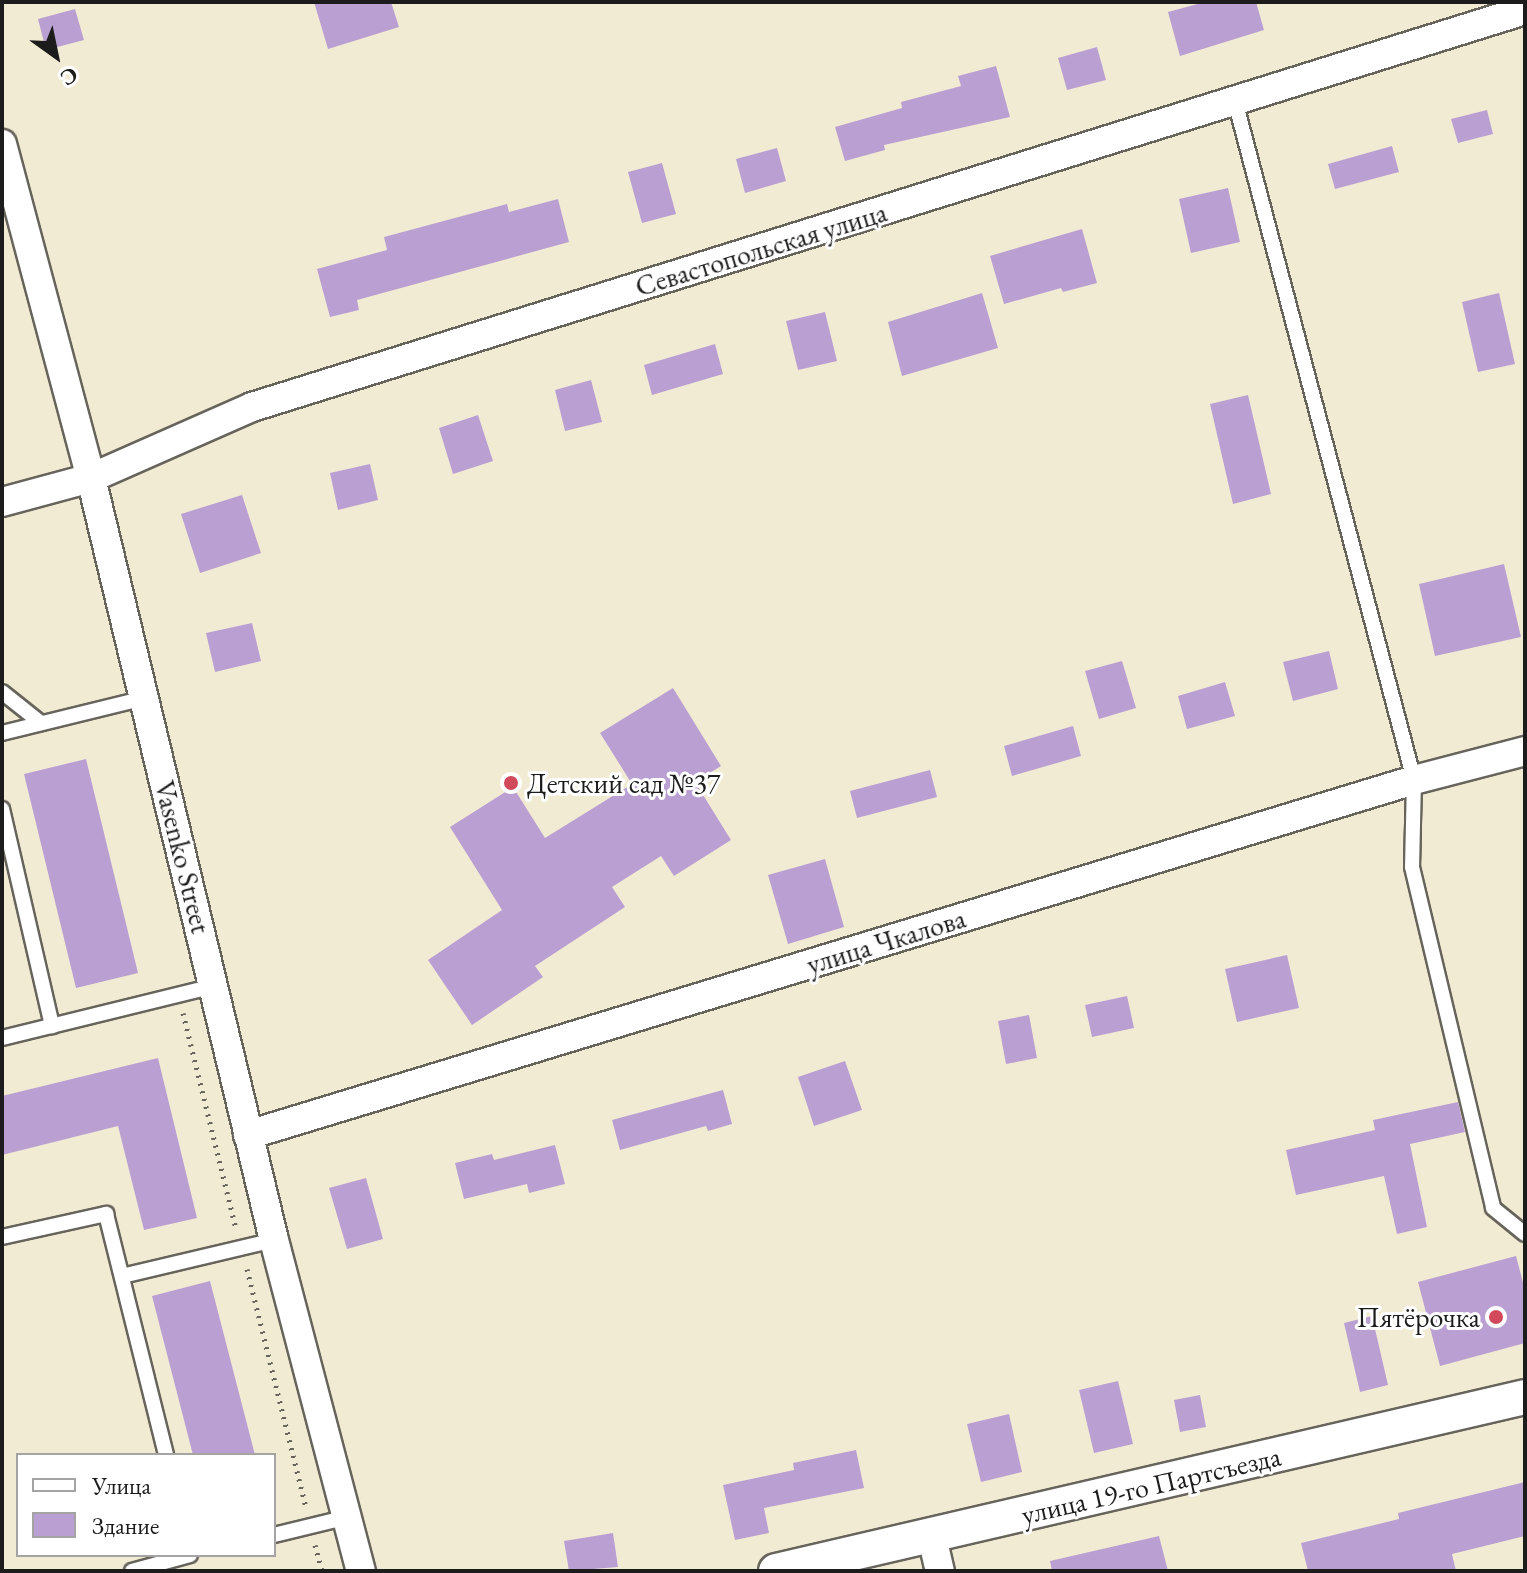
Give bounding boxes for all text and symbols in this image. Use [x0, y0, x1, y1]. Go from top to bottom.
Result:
north arrow [16, 16, 96, 96]
text: С [55, 60, 84, 93]
street label: Севастопольская улица [631, 195, 891, 303]
place label: Детский сад №37 [527, 766, 720, 800]
marker: Детский сад №37 [502, 774, 520, 792]
street label: Vasenko Street [148, 777, 218, 937]
street label: улица Чкалова [802, 901, 970, 981]
place label: Пятёрочка [1357, 1300, 1480, 1334]
marker: Пятёрочка [1487, 1308, 1505, 1326]
street label: улица 19-го Партсъезда [1018, 1439, 1284, 1531]
legend [16, 1453, 276, 1557]
text: Улица [92, 1470, 151, 1501]
text: Здание [92, 1510, 159, 1541]

